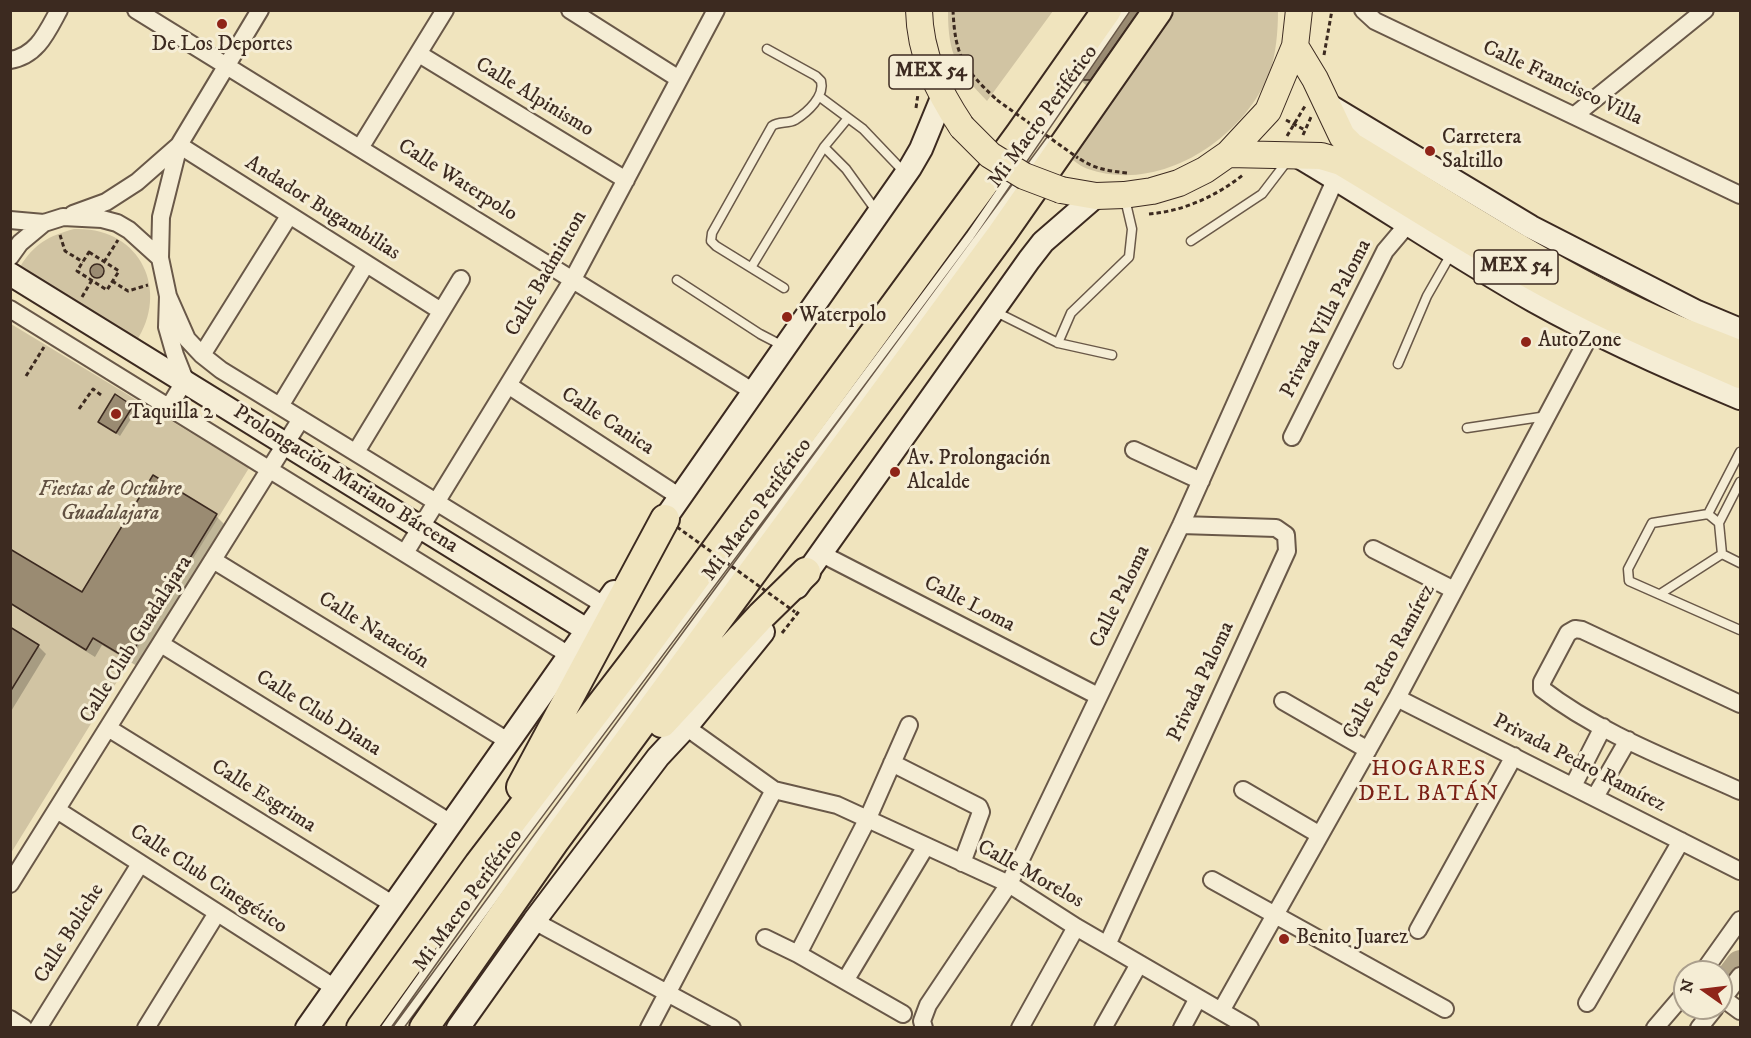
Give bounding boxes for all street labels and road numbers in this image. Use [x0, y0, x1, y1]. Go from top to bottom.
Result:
street label: Calle Francisco Villa [1478, 36, 1646, 132]
street label: Mi Macro Periférico [984, 41, 1104, 193]
street label: Calle Alpinismo [470, 53, 598, 143]
road number: MEX 54 [889, 55, 973, 89]
street label: Calle Waterpolo [393, 134, 521, 228]
street label: Andador Bugambilias [240, 151, 404, 267]
street label: Calle Badminton [501, 207, 593, 341]
street label: Privada Villa Paloma [1276, 236, 1378, 402]
road number: MEX 54 [1474, 250, 1558, 284]
street label: Calle Canica [556, 383, 658, 461]
street label: Prolongación Mariano Bárcena [228, 400, 462, 560]
street label: Mi Macro Periférico [698, 434, 818, 586]
street label: Calle Paloma [1085, 542, 1157, 652]
street label: Calle Club Guadalajara [75, 552, 199, 728]
street label: Calle Loma [919, 571, 1019, 639]
street label: Calle Pedro Ramírez [1339, 580, 1441, 744]
street label: Calle Natación [313, 587, 433, 675]
street label: Privada Paloma [1163, 618, 1241, 746]
street label: Calle Club Diana [251, 665, 385, 763]
street label: Privada Pedro Ramírez [1488, 709, 1670, 819]
street label: Calle Esgrima [206, 755, 320, 839]
street label: Calle Club Cinegético [125, 820, 291, 940]
street label: Mi Macro Periférico [409, 825, 529, 977]
street label: Calle Morelos [972, 835, 1088, 915]
street label: Calle Boliche [30, 880, 110, 988]

